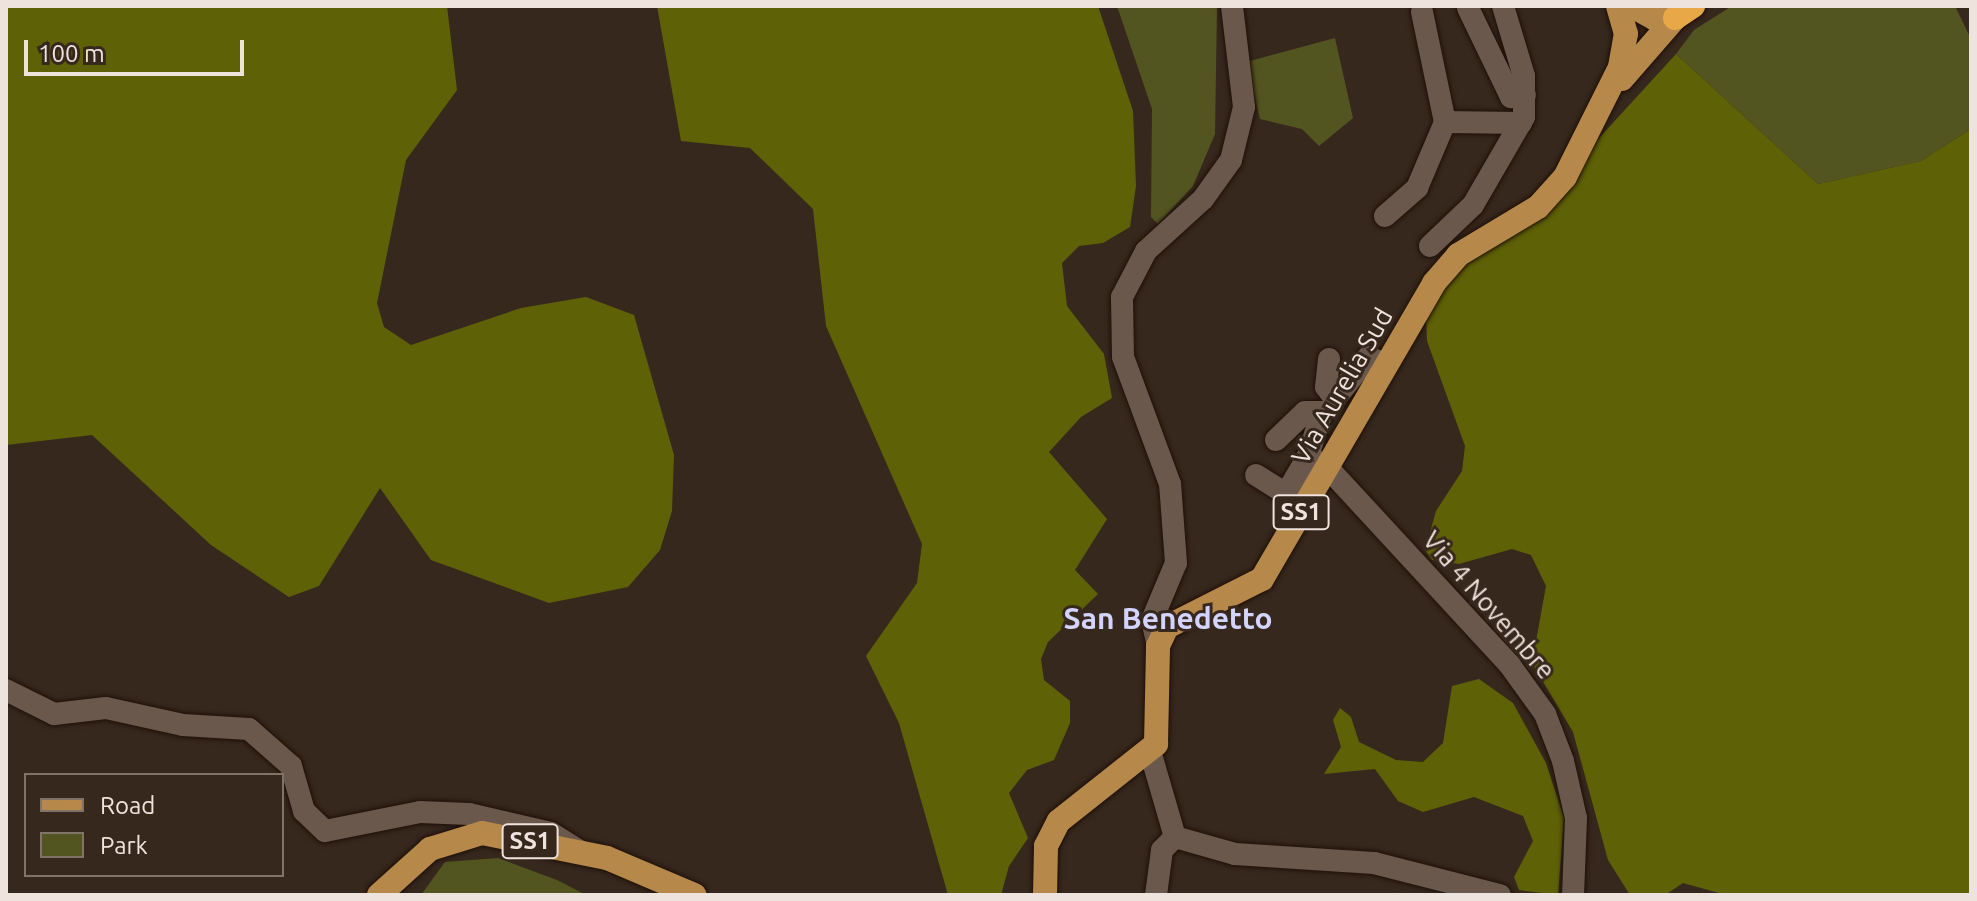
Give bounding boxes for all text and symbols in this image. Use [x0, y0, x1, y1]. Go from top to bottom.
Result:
scale bar [28, 24, 248, 74]
text: 100 m [38, 40, 105, 67]
street label: Via Aurelia Sud [1285, 302, 1399, 470]
road number: SS1 [1271, 492, 1331, 532]
street label: Via 4 Novembre [1416, 525, 1562, 685]
district label: San Benedetto [1064, 600, 1272, 636]
legend [24, 773, 284, 877]
text: Road [100, 792, 155, 819]
road number: SS1 [500, 821, 560, 861]
text: Park [100, 832, 148, 859]

